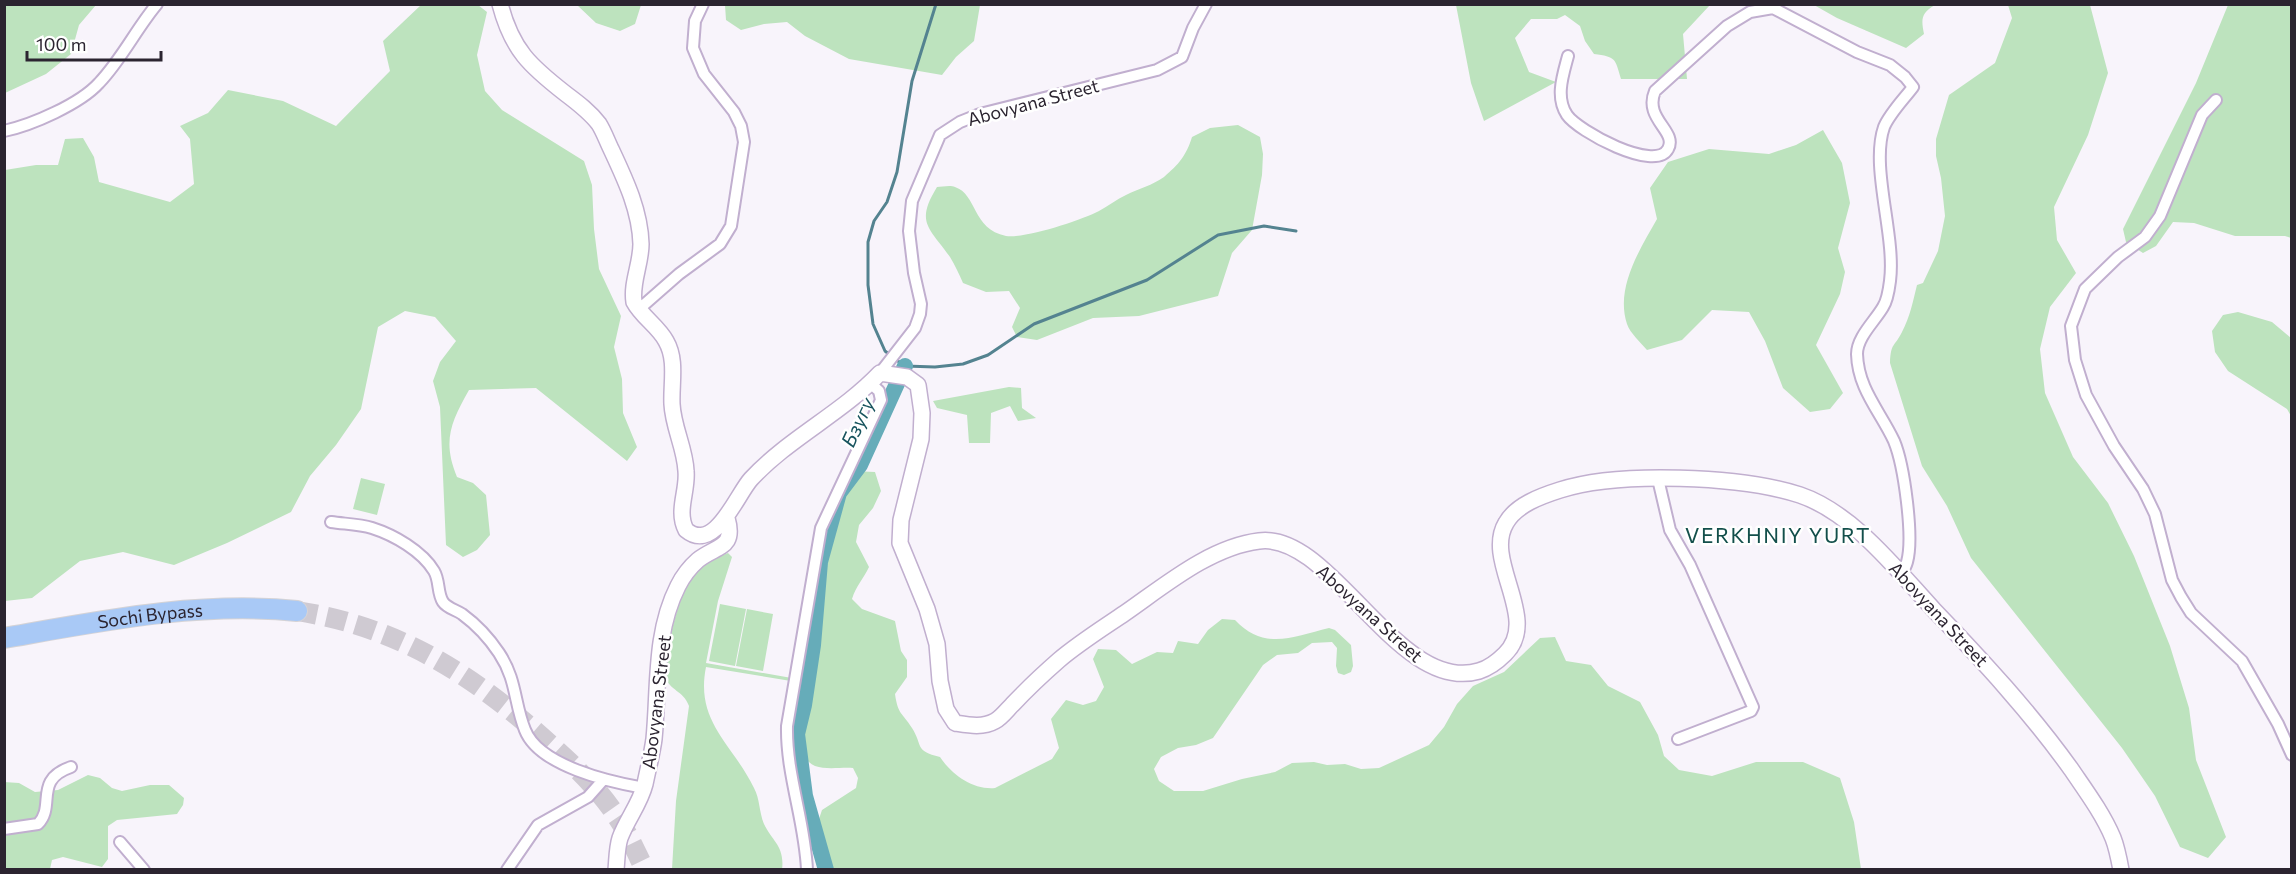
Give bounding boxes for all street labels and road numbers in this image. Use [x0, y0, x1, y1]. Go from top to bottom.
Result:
street label: Abovyana Street [965, 74, 1101, 130]
street label: Abovyana Street [1885, 557, 1993, 671]
street label: Abovyana Street [1312, 560, 1428, 666]
street label: Sochi Bypass [96, 599, 204, 633]
street label: Abovyana Street [637, 633, 675, 771]

